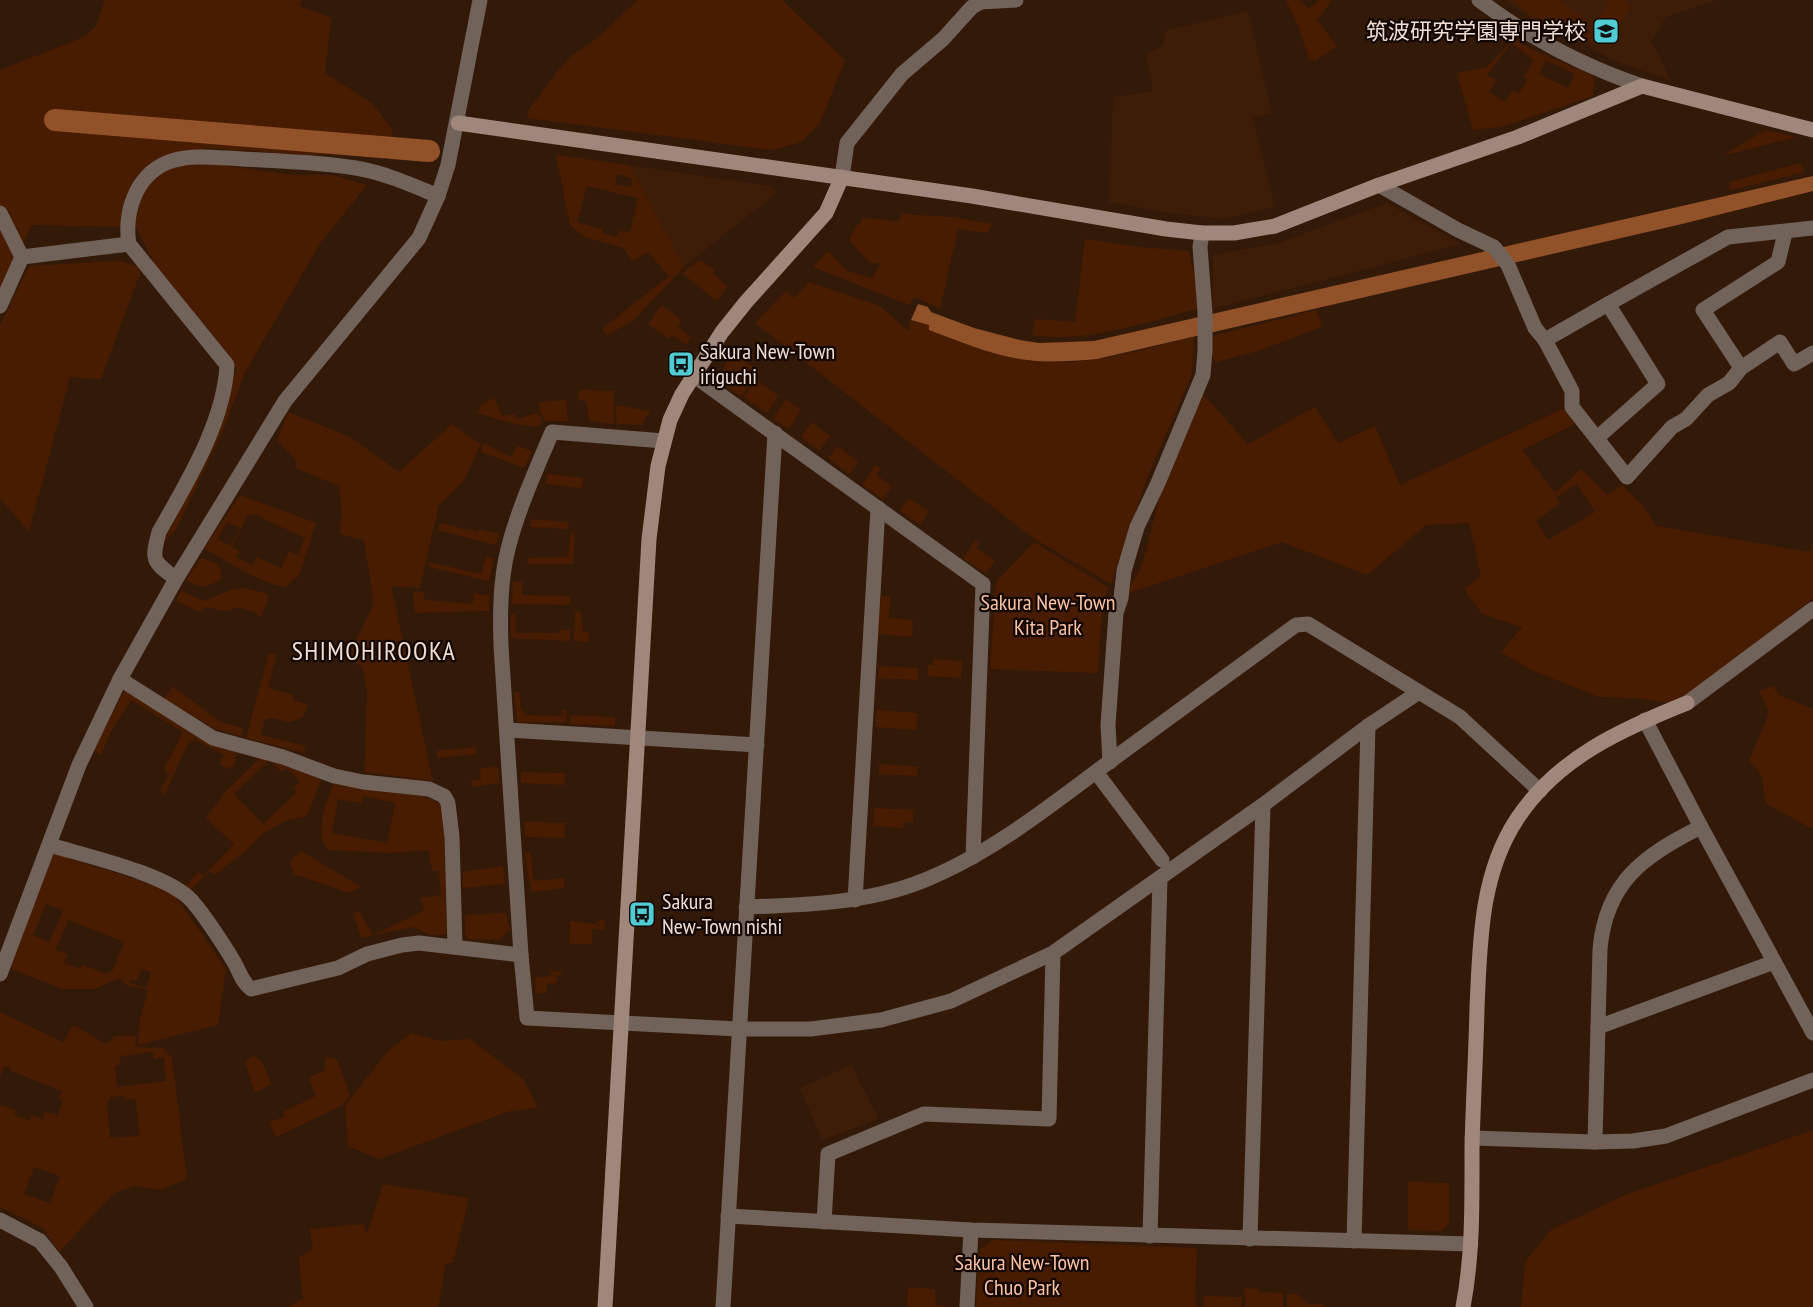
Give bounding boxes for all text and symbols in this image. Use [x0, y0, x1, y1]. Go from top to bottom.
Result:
school or university icon: 筑波研究学園専門学校 [1591, 16, 1621, 46]
place label: 筑波研究学園専門学校 [1366, 17, 1586, 45]
place label: Sakura New-Town iriguchi [700, 337, 835, 390]
bus stop icon: Sakura New-Town iriguchi [666, 349, 696, 379]
park label: Sakura New-Town Kita Park [980, 588, 1116, 641]
district label: SHIMOHIROOKA [292, 634, 456, 667]
place label: Sakura New-Town nishi [662, 887, 782, 940]
bus stop icon: Sakura New-Town nishi [627, 899, 657, 929]
park label: Sakura New-Town Chuo Park [954, 1248, 1090, 1301]

